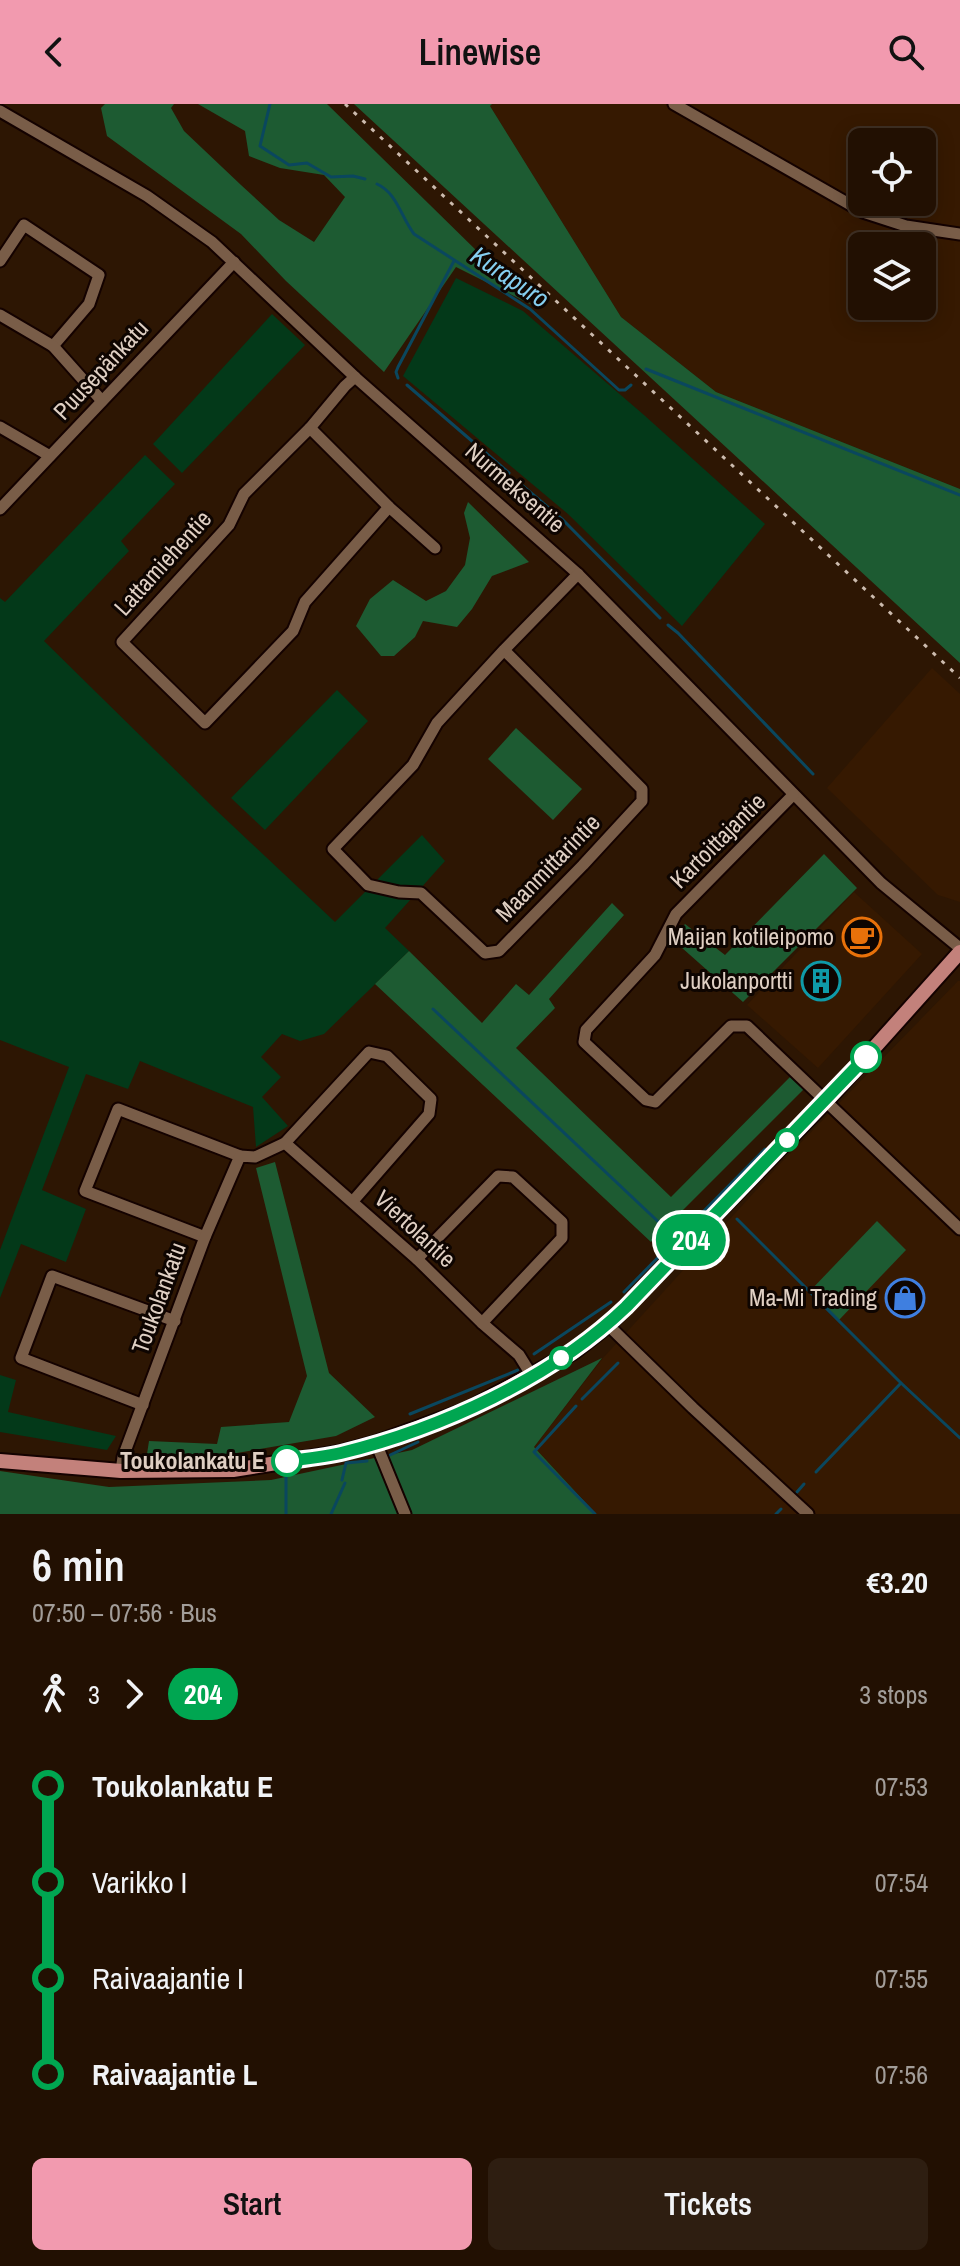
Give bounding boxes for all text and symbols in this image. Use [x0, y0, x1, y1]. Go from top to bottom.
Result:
text: Linewise [419, 28, 541, 76]
icon: back [32, 30, 76, 74]
icon: search [884, 30, 928, 74]
map controls [848, 128, 936, 320]
button: locate [848, 128, 936, 216]
button: layers [848, 232, 936, 320]
water label: Kurapuro [464, 238, 556, 316]
street label: Puusepänkatu [46, 312, 155, 426]
street label: Nurmeksentie [459, 435, 572, 540]
street label: Lattamiehentie [106, 503, 218, 622]
street label: Kartoittajantie [663, 786, 772, 895]
street label: Maanmittarintie [488, 807, 607, 928]
cafe icon: Maijan kotileipomo [841, 916, 883, 958]
place label: Maijan kotileipomo [668, 920, 834, 952]
building icon: Jukolanportti [800, 960, 842, 1002]
place label: Jukolanportti [680, 964, 793, 996]
unlabelled marker [851, 1042, 881, 1072]
unlabelled marker [776, 1129, 798, 1151]
street label: Viertolantie [368, 1182, 463, 1274]
line badge: 204 [645, 1214, 737, 1266]
text: 204 [672, 1221, 710, 1259]
street label: Toukolankatu [123, 1238, 193, 1358]
shop icon: Ma-Mi Trading [884, 1277, 926, 1319]
place label: Ma-Mi Trading [749, 1281, 877, 1313]
unlabelled marker [550, 1347, 572, 1369]
place label: Toukolankatu E [120, 1444, 265, 1476]
marker: Toukolankatu E [272, 1446, 302, 1476]
text: 6 min [32, 1535, 125, 1595]
text: €3.20 [866, 1562, 928, 1602]
text: 07:50 – 07:56 · Bus [32, 1595, 217, 1630]
icon: walk [32, 1672, 76, 1716]
icon: forward [112, 1672, 156, 1716]
text: 204 [184, 1675, 222, 1713]
text: 3 [88, 1677, 100, 1712]
text: 3 stops [859, 1677, 928, 1712]
text: Toukolankatu E [92, 1766, 273, 1806]
text: 07:53 [875, 1769, 928, 1804]
text: Varikko I [92, 1862, 187, 1902]
text: 07:54 [875, 1865, 928, 1900]
text: Raivaajantie I [92, 1958, 244, 1998]
text: 07:55 [875, 1961, 928, 1996]
text: Raivaajantie L [92, 2054, 257, 2094]
text: 07:56 [875, 2057, 928, 2092]
button: Start [32, 2158, 472, 2250]
button: Tickets [488, 2158, 928, 2250]

